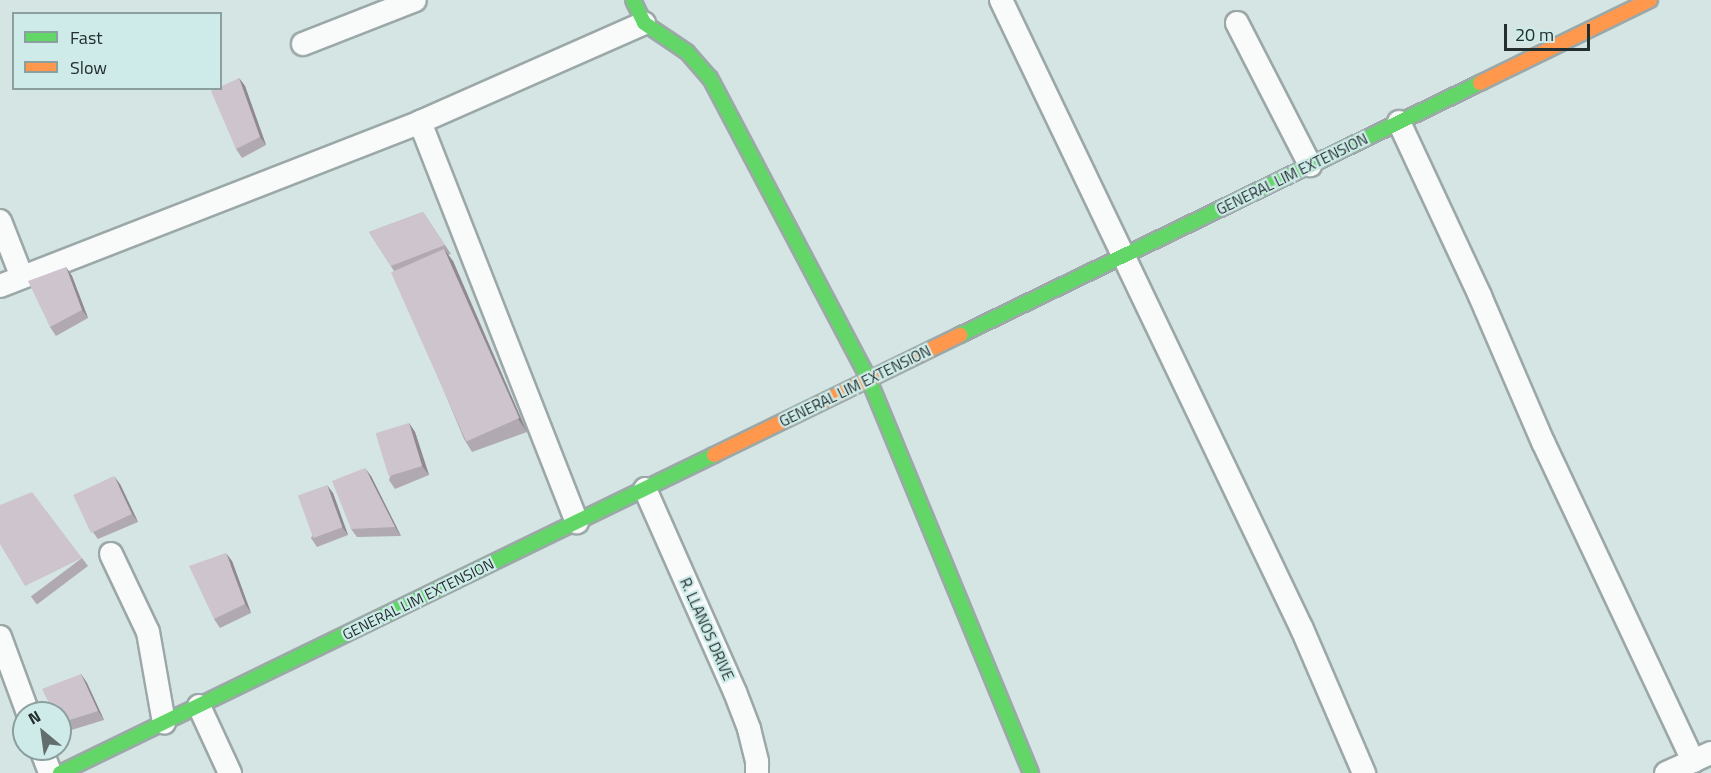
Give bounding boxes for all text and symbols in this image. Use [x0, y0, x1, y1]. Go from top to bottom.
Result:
legend [12, 12, 222, 90]
scale bar [1507, 12, 1592, 50]
text: 20 m [1515, 21, 1554, 48]
text: Fast [70, 24, 103, 51]
text: Slow [70, 54, 107, 81]
street label: GENERAL LIM EXTENSION [1213, 129, 1371, 219]
street label: GENERAL LIM EXTENSION [776, 341, 934, 431]
street label: GENERAL LIM EXTENSION [339, 554, 497, 644]
street label: R. LLANOS DRIVE [676, 575, 738, 683]
north arrow [12, 701, 72, 761]
text: N [24, 704, 45, 730]

